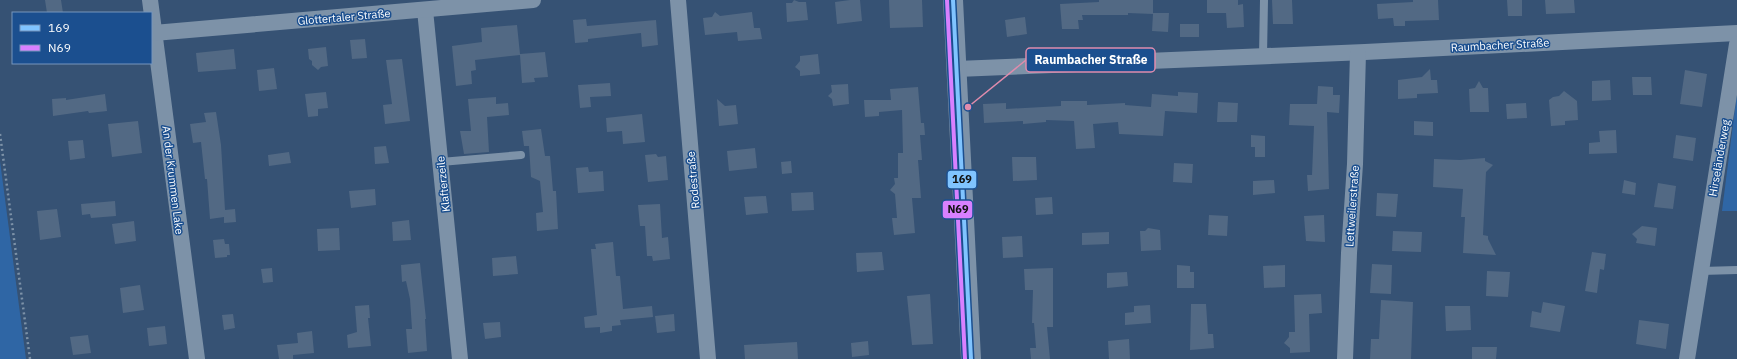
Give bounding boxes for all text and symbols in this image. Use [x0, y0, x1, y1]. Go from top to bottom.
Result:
street label: Glottertaler Straße [297, 6, 391, 28]
legend [12, 12, 152, 64]
text: 169 [48, 20, 70, 35]
street label: Raumbacher Straße [1450, 35, 1550, 55]
text: N69 [48, 40, 71, 55]
callout: Raumbacher Straße [1026, 48, 1155, 72]
text: Raumbacher Straße [1034, 52, 1148, 67]
street label: Hirseländerweg [1705, 118, 1733, 198]
street label: An der Krummen Lake [159, 125, 187, 235]
street label: Rodestraße [684, 151, 702, 209]
street label: Klafterzeile [433, 155, 453, 213]
street label: Lettweilerstraße [1342, 165, 1362, 247]
line badge: 169 [947, 170, 977, 189]
text: 169 [952, 172, 972, 186]
line badge: N69 [942, 200, 973, 219]
text: N69 [947, 202, 969, 216]

